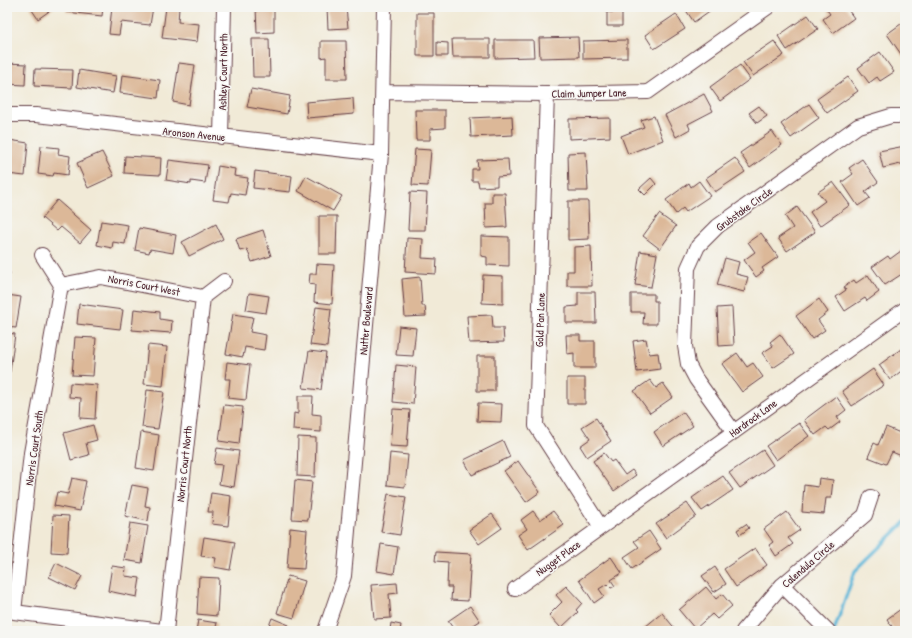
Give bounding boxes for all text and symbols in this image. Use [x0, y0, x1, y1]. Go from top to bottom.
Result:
street label: Ashley Court North [215, 33, 231, 111]
street label: Claim Jumper Lane [551, 85, 627, 101]
street label: Aronson Avenue [162, 124, 227, 144]
street label: Grubstake Circle [713, 183, 776, 234]
street label: Norris Court West [107, 271, 181, 299]
street label: Nutter Boulevard [356, 286, 376, 355]
street label: Gold Pan Lane [532, 292, 548, 347]
street label: Hardrock Lane [726, 396, 780, 440]
street label: Norris Court South [22, 409, 46, 486]
street label: Norris Court North [173, 425, 195, 503]
street label: Nugget Place [533, 537, 584, 579]
street label: Calendula Circle [779, 537, 838, 591]

